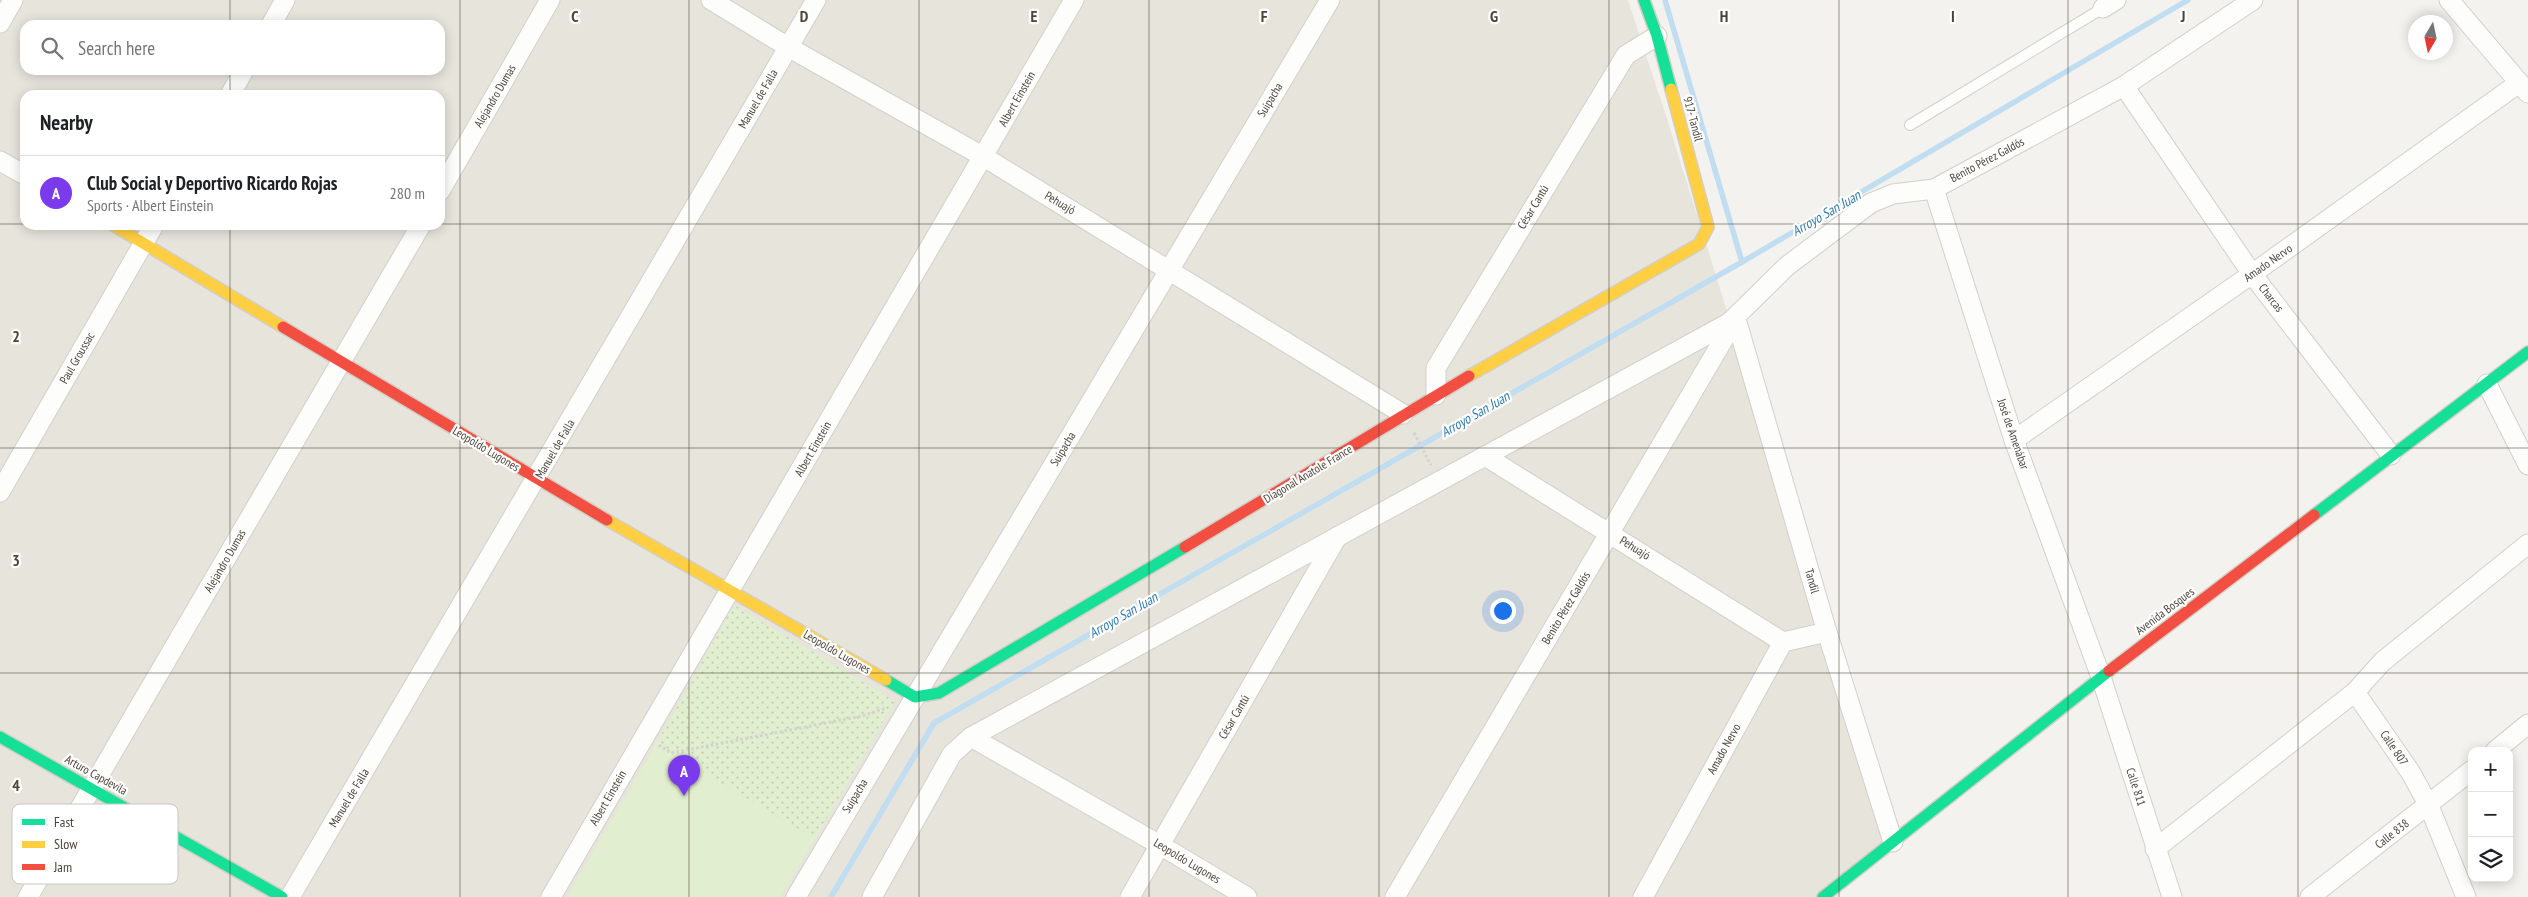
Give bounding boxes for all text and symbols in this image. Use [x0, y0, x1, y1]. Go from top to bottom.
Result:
text: C [571, 6, 579, 26]
text: D [800, 6, 809, 26]
text: E [1031, 6, 1038, 26]
text: F [1261, 6, 1268, 26]
text: G [1490, 6, 1498, 26]
text: H [1720, 6, 1728, 26]
text: I [1951, 6, 1955, 26]
text: J [2180, 6, 2185, 26]
north arrow [2408, 15, 2453, 60]
search box [20, 20, 445, 75]
icon: search [38, 34, 66, 62]
text: Search here [78, 36, 155, 60]
street label: Alejandro Dumas [470, 61, 519, 130]
street label: Manuel de Falla [735, 66, 781, 131]
street label: Albert Einstein [995, 69, 1038, 129]
street label: Suipacha [1254, 80, 1286, 120]
street label: 917- Tandil [1680, 95, 1707, 143]
text: Nearby [40, 109, 93, 136]
street label: Benito Pérez Galdós [1947, 134, 2027, 185]
text: Club Social y Deportivo Ricardo Rojas [87, 171, 337, 195]
street label: César Cantú [1514, 182, 1552, 231]
text: A [52, 183, 60, 203]
text: 280 m [390, 183, 425, 203]
water label: Arroyo San Juan [1788, 186, 1864, 240]
street label: Pehuajó [1042, 188, 1078, 218]
text: Sports · Albert Einstein [87, 195, 214, 215]
street label: Amado Nervo [2241, 240, 2295, 285]
street label: Charcas [2256, 280, 2287, 315]
text: 2 [12, 326, 20, 346]
street label: Paul Groussac [56, 329, 98, 386]
water label: Arroyo San Juan [1437, 387, 1513, 441]
street label: José de Amenábar [1994, 396, 2033, 472]
street label: Manuel de Falla [532, 416, 578, 481]
street label: Albert Einstein [791, 419, 834, 479]
street label: Leopoldo Lugones [450, 423, 522, 474]
street label: Suipacha [1047, 429, 1079, 469]
street label: Diagonal Anatole France [1261, 441, 1355, 506]
street label: Alejandro Dumas [200, 526, 249, 595]
street label: Pehuajó [1617, 532, 1653, 563]
text: 3 [12, 550, 20, 570]
street label: Tandil [1802, 567, 1823, 595]
street label: Benito Pérez Galdós [1538, 569, 1593, 647]
street label: Avenida Bosques [2132, 584, 2197, 638]
water label: Arroyo San Juan [1085, 588, 1161, 642]
your location [1490, 598, 1516, 624]
street label: Leopoldo Lugones [801, 626, 874, 677]
street label: César Cantú [1215, 692, 1252, 742]
street label: Amado Nervo [1703, 721, 1744, 777]
street label: Calle 807 [2377, 727, 2412, 768]
map controls [2468, 747, 2513, 882]
button: + [2468, 747, 2513, 792]
street label: Arturo Capdevila [62, 751, 130, 798]
pin: A [668, 755, 700, 796]
street label: Manuel de Falla [325, 765, 372, 830]
street label: Calle 811 [2123, 766, 2150, 808]
street label: Albert Einstein [586, 768, 629, 828]
text: 4 [12, 775, 20, 795]
street label: Suipacha [839, 776, 871, 816]
button: − [2468, 792, 2513, 837]
legend [12, 804, 178, 884]
text: Fast [54, 813, 74, 831]
street label: Calle 838 [2372, 816, 2412, 852]
text: Slow [54, 835, 78, 853]
street label: Leopoldo Lugones [1151, 835, 1223, 886]
button: layers [2468, 837, 2513, 882]
text: Jam [53, 858, 72, 876]

